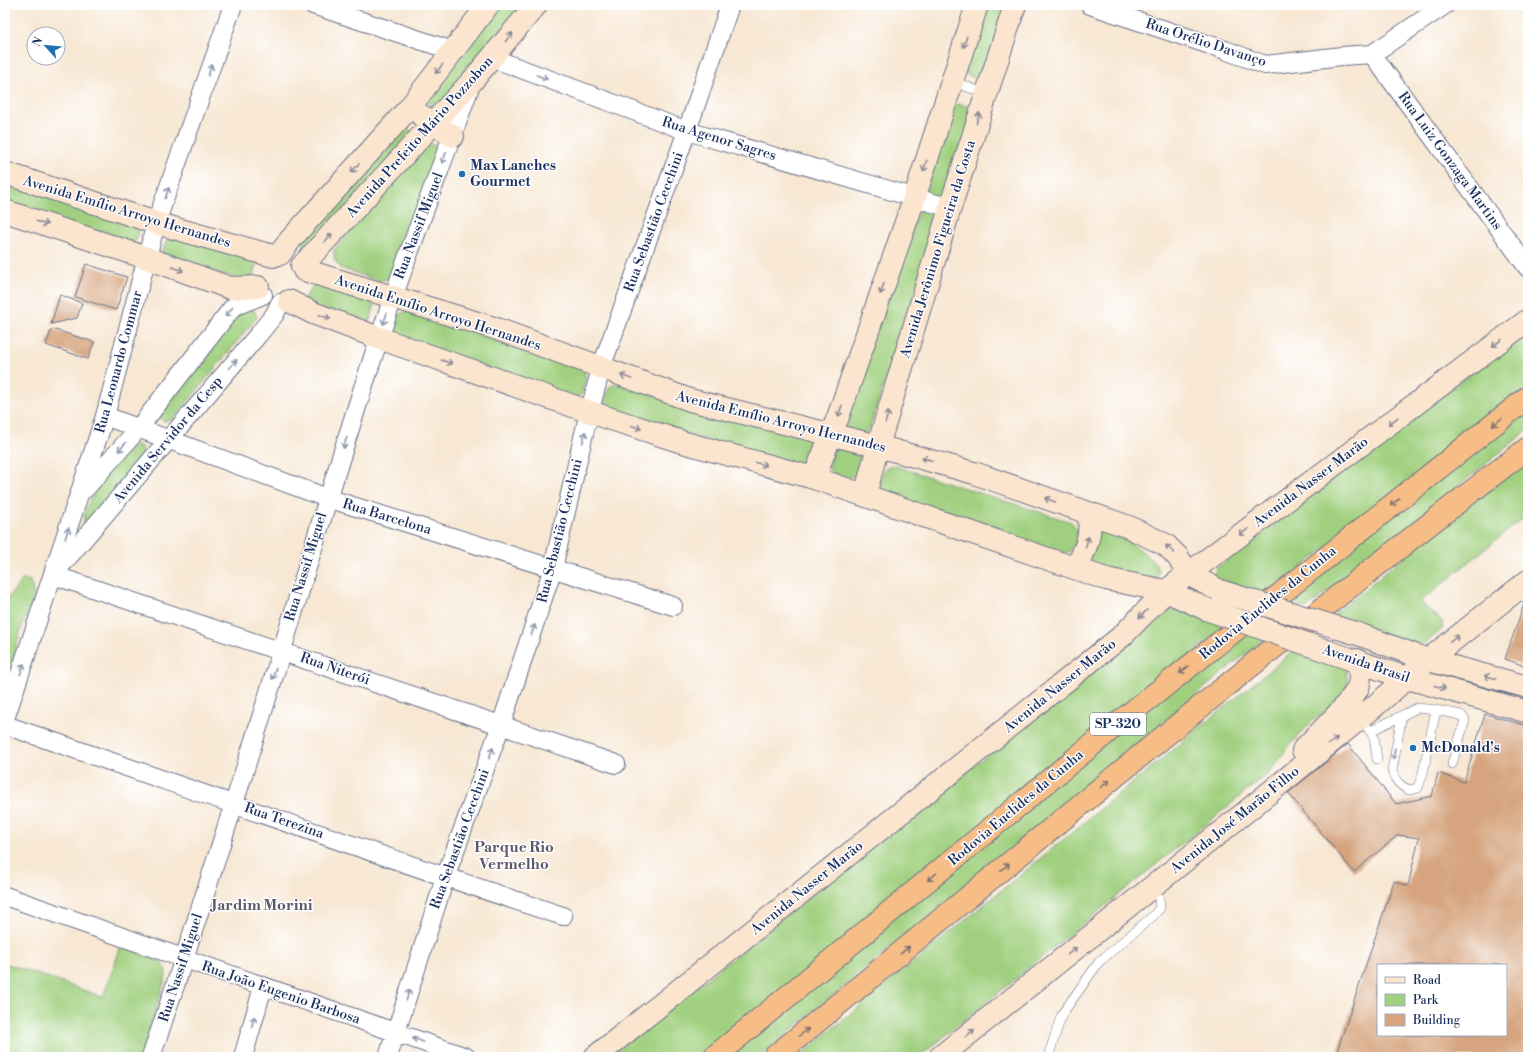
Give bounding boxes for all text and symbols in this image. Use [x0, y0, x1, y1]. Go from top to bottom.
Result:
street label: Rua Orélio Davanço [1143, 15, 1269, 71]
north arrow [26, 26, 66, 66]
one-way arrow [505, 32, 514, 43]
text: N [30, 35, 46, 49]
one-way arrow [961, 35, 968, 48]
street label: Avenida Prefeito Mário Pozzobon [342, 52, 498, 222]
one-way arrow [207, 64, 214, 77]
one-way arrow [434, 64, 443, 75]
one-way arrow [536, 73, 548, 81]
street label: Rua Luiz Gonzaga Martins [1394, 88, 1506, 234]
one-way arrow [975, 112, 982, 125]
street label: Rua Agenor Sagres [660, 113, 778, 165]
street label: Avenida Jerônimo Figueira da Costa [896, 137, 980, 361]
street label: Rua Sebastião Cecchini [620, 149, 688, 295]
one-way arrow [440, 151, 448, 163]
place label: Max Lanches Gourmet [470, 157, 556, 191]
one-way arrow [920, 159, 928, 171]
one-way arrow [350, 163, 359, 174]
marker: Max Lanches Gourmet [457, 169, 467, 179]
street label: Rua Nassif Miguel [390, 170, 448, 282]
street label: Avenida Emílio Arroyo Hernandes [20, 172, 233, 252]
one-way arrow [164, 187, 171, 200]
one-way arrow [35, 220, 48, 227]
one-way arrow [324, 232, 333, 243]
one-way arrow [172, 266, 184, 274]
street label: Avenida Emílio Arroyo Hernandes [332, 271, 543, 355]
one-way arrow [878, 282, 886, 294]
street label: Rua Leonardo Commar [91, 289, 147, 435]
one-way arrow [225, 306, 233, 317]
one-way arrow [381, 313, 389, 325]
one-way arrow [318, 314, 330, 322]
one-way arrow [1491, 339, 1502, 347]
one-way arrow [441, 358, 453, 366]
one-way arrow [228, 359, 237, 370]
street label: Avenida Servidor da Cesp [109, 373, 226, 508]
one-way arrow [621, 373, 633, 381]
street label: Avenida Emílio Arroyo Hernandes [673, 387, 888, 457]
one-way arrow [835, 405, 843, 417]
one-way arrow [884, 411, 891, 424]
one-way arrow [1387, 417, 1398, 425]
one-way arrow [1492, 417, 1503, 426]
one-way arrow [629, 424, 642, 431]
one-way arrow [580, 430, 588, 443]
street label: Avenida Nasser Marão [1249, 433, 1372, 532]
one-way arrow [341, 436, 348, 449]
one-way arrow [118, 442, 127, 452]
one-way arrow [921, 455, 934, 463]
street label: Rua Sebastião Cecchini [533, 457, 587, 605]
one-way arrow [754, 461, 767, 468]
street label: Rua Barcelona [340, 495, 434, 539]
one-way arrow [1045, 495, 1057, 503]
one-way arrow [1390, 498, 1401, 506]
street label: Rua Nassif Miguel [281, 510, 331, 624]
one-way arrow [64, 526, 71, 539]
one-way arrow [1238, 528, 1249, 536]
one-way arrow [1084, 535, 1091, 548]
street label: Rodovia Euclides da Cunha [1196, 542, 1341, 664]
one-way arrow [1165, 545, 1175, 554]
one-way arrow [1138, 609, 1148, 619]
one-way arrow [530, 624, 537, 637]
street label: Avenida Nasser Marão [999, 635, 1120, 738]
one-way arrow [1448, 635, 1459, 644]
street label: Avenida Brasil [1319, 640, 1412, 687]
street label: Rua Niterói [298, 649, 373, 689]
one-way arrow [19, 663, 26, 676]
one-way arrow [1179, 666, 1190, 675]
one-way arrow [270, 668, 277, 681]
one-way arrow [1484, 673, 1497, 680]
one-way arrow [1433, 684, 1446, 691]
road number: SP-320 [1090, 713, 1146, 735]
one-way arrow [1327, 736, 1338, 745]
place label: McDonald's [1421, 739, 1500, 757]
marker: McDonald's [1408, 743, 1418, 753]
street label: Rodovia Euclides da Cunha [945, 745, 1088, 870]
one-way arrow [488, 747, 495, 760]
one-way arrow [1390, 747, 1398, 760]
street label: Avenida José Marão Filho [1166, 762, 1303, 878]
street label: Rua Sebastião Cecchini [426, 766, 494, 912]
one-way arrow [1100, 780, 1111, 789]
street label: Rua Terezina [242, 799, 327, 843]
street label: Avenida Nasser Marão [746, 837, 867, 940]
district label: Parque Rio Vermelho [474, 838, 554, 874]
one-way arrow [1000, 862, 1010, 871]
one-way arrow [927, 872, 937, 881]
district label: Jardim Morini [209, 896, 313, 915]
street label: Rua Nassif Miguel [155, 911, 207, 1025]
one-way arrow [899, 945, 910, 954]
one-way arrow [1066, 947, 1077, 956]
street label: Rua João Eugenio Barbosa [199, 957, 364, 1029]
legend [1377, 964, 1507, 1036]
text: Road [1413, 973, 1441, 988]
one-way arrow [405, 989, 412, 1002]
text: Park [1413, 993, 1439, 1008]
text: Building [1412, 1013, 1461, 1028]
one-way arrow [250, 1016, 257, 1029]
one-way arrow [799, 1028, 810, 1037]
one-way arrow [965, 1028, 976, 1037]
one-way arrow [411, 1036, 424, 1043]

